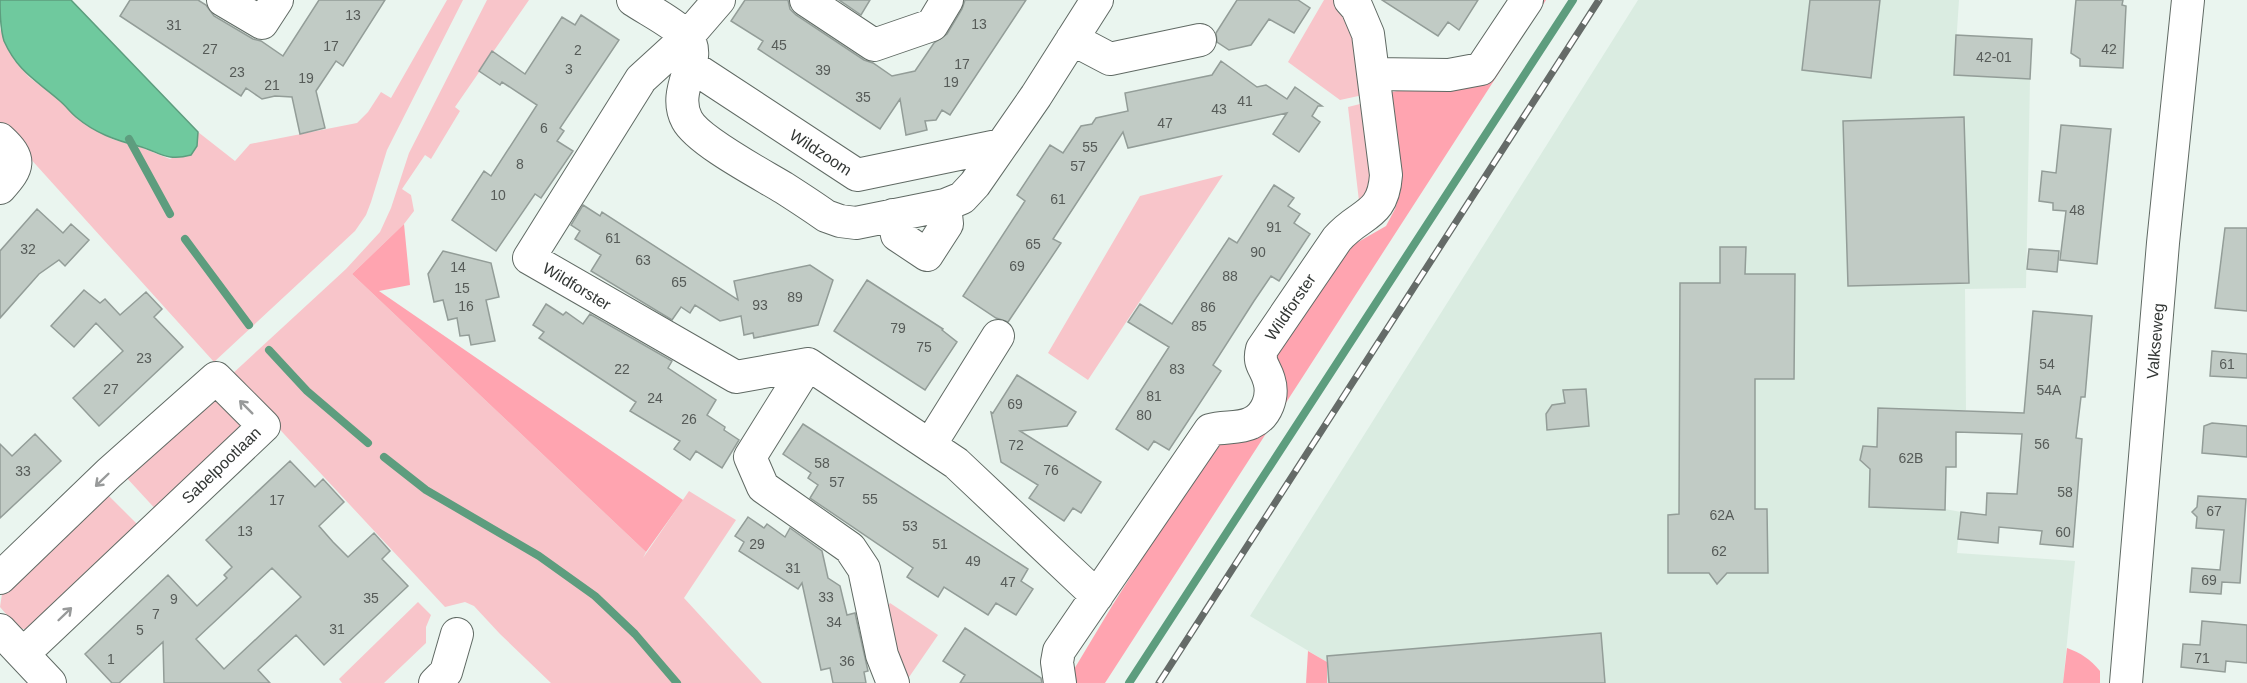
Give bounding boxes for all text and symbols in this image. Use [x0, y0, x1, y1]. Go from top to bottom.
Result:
house number: 13 [345, 7, 361, 23]
house number: 13 [971, 16, 987, 32]
house number: 31 [166, 17, 182, 33]
house number: 45 [771, 37, 787, 53]
house number: 17 [323, 38, 339, 54]
house number: 27 [202, 41, 218, 57]
house number: 42 [2101, 41, 2117, 57]
house number: 2 [574, 42, 582, 58]
house number: 42-01 [1976, 49, 2012, 65]
house number: 17 [954, 56, 970, 72]
house number: 3 [565, 61, 573, 77]
house number: 39 [815, 62, 831, 78]
house number: 23 [229, 64, 245, 80]
house number: 19 [298, 70, 314, 86]
house number: 19 [943, 74, 959, 90]
house number: 21 [264, 77, 280, 93]
house number: 35 [855, 89, 871, 105]
house number: 41 [1237, 93, 1253, 109]
house number: 43 [1211, 101, 1227, 117]
house number: 47 [1157, 115, 1173, 131]
house number: 6 [540, 120, 548, 136]
street label: Wildzoom [787, 126, 855, 179]
house number: 55 [1082, 139, 1098, 155]
house number: 8 [516, 156, 524, 172]
house number: 57 [1070, 158, 1086, 174]
house number: 10 [490, 187, 506, 203]
house number: 61 [1050, 191, 1066, 207]
house number: 48 [2069, 202, 2085, 218]
house number: 91 [1266, 219, 1282, 235]
house number: 61 [605, 230, 621, 246]
house number: 65 [1025, 236, 1041, 252]
house number: 32 [20, 241, 36, 257]
house number: 90 [1250, 244, 1266, 260]
house number: 63 [635, 252, 651, 268]
house number: 69 [1009, 258, 1025, 274]
house number: 14 [450, 259, 466, 275]
street label: Wildforster [540, 259, 614, 314]
house number: 88 [1222, 268, 1238, 284]
street label: Wildforster [1262, 270, 1319, 344]
house number: 65 [671, 274, 687, 290]
house number: 15 [454, 280, 470, 296]
house number: 89 [787, 289, 803, 305]
house number: 93 [752, 297, 768, 313]
house number: 16 [458, 298, 474, 314]
house number: 86 [1200, 299, 1216, 315]
street label: Valkseweg [2144, 302, 2167, 380]
house number: 85 [1191, 318, 1207, 334]
house number: 79 [890, 320, 906, 336]
house number: 75 [916, 339, 932, 355]
house number: 23 [136, 350, 152, 366]
house number: 54 [2039, 356, 2055, 372]
house number: 61 [2219, 356, 2235, 372]
house number: 22 [614, 361, 630, 377]
house number: 83 [1169, 361, 1185, 377]
house number: 27 [103, 381, 119, 397]
house number: 54A [2037, 382, 2062, 398]
house number: 81 [1146, 388, 1162, 404]
house number: 24 [647, 390, 663, 406]
house number: 69 [1007, 396, 1023, 412]
one-way arrow [238, 400, 253, 415]
house number: 80 [1136, 407, 1152, 423]
house number: 26 [681, 411, 697, 427]
street label: Sabelpootlaan [179, 424, 264, 507]
house number: 56 [2034, 436, 2050, 452]
house number: 72 [1008, 437, 1024, 453]
house number: 62B [1899, 450, 1923, 466]
house number: 58 [814, 455, 830, 471]
house number: 76 [1043, 462, 1059, 478]
house number: 33 [15, 463, 31, 479]
one-way arrow [94, 473, 109, 487]
house number: 57 [829, 474, 845, 490]
house number: 58 [2057, 484, 2073, 500]
house number: 55 [862, 491, 878, 507]
house number: 17 [269, 492, 285, 508]
house number: 67 [2206, 503, 2222, 519]
house number: 62A [1710, 507, 1735, 523]
house number: 53 [902, 518, 918, 534]
house number: 13 [237, 523, 253, 539]
house number: 60 [2055, 524, 2071, 540]
house number: 29 [749, 536, 765, 552]
house number: 51 [932, 536, 948, 552]
house number: 62 [1711, 543, 1727, 559]
house number: 49 [965, 553, 981, 569]
house number: 31 [785, 560, 801, 576]
house number: 69 [2201, 572, 2217, 588]
house number: 47 [1000, 574, 1016, 590]
house number: 33 [818, 589, 834, 605]
house number: 35 [363, 590, 379, 606]
house number: 9 [170, 591, 178, 607]
house number: 7 [152, 606, 160, 622]
one-way arrow [58, 607, 73, 621]
house number: 34 [826, 614, 842, 630]
house number: 31 [329, 621, 345, 637]
house number: 5 [136, 622, 144, 638]
house number: 71 [2194, 650, 2210, 666]
house number: 1 [107, 651, 115, 667]
house number: 36 [839, 653, 855, 669]

